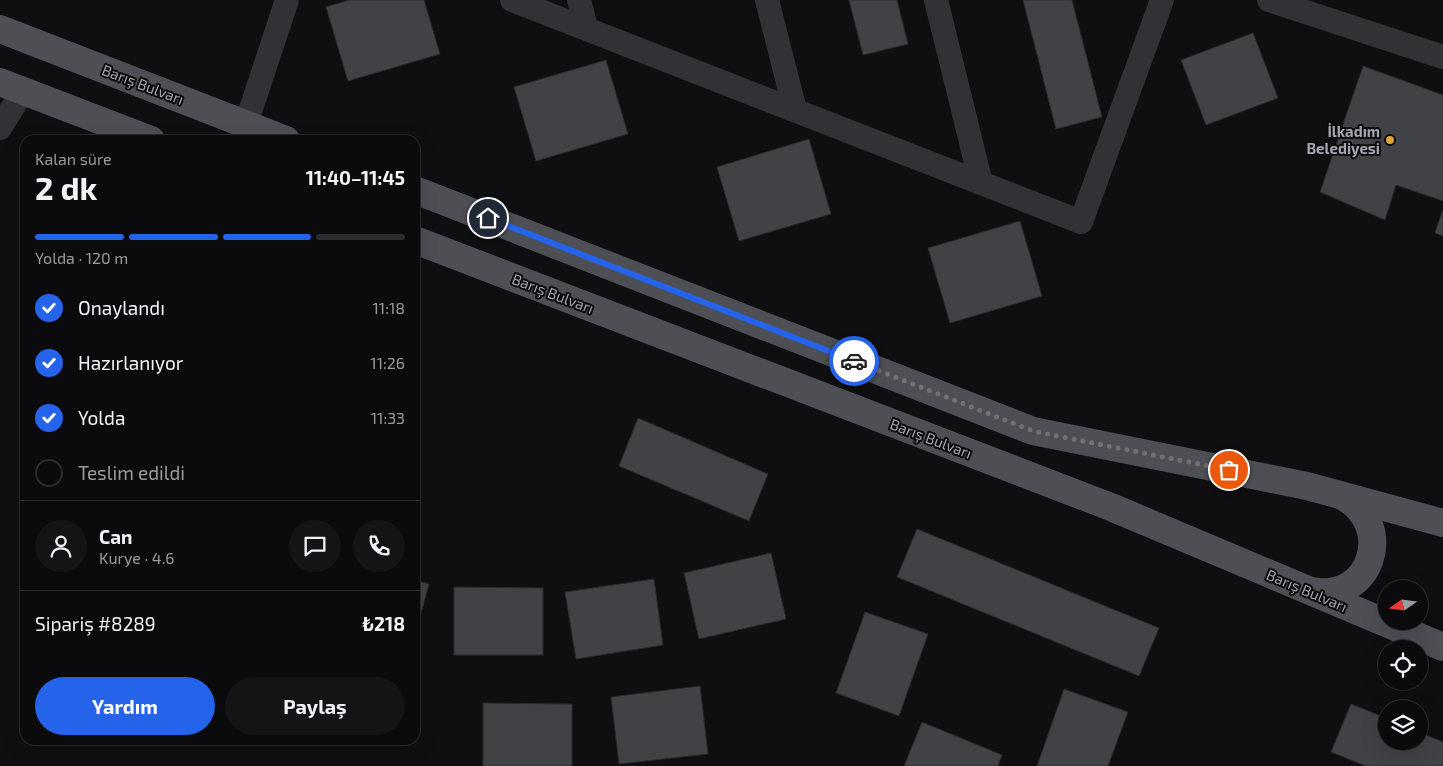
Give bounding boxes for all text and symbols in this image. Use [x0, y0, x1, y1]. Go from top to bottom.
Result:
street label: Barış Bulvarı [99, 60, 186, 109]
place label: İlkadım Belediyesi [1307, 122, 1380, 158]
marker: İlkadım Belediyesi [1384, 134, 1396, 146]
text: Kalan süre [35, 149, 112, 168]
text: 11:40–11:45 [306, 166, 405, 189]
text: 2 dk [35, 168, 98, 206]
pin [467, 197, 509, 239]
icon: home [474, 204, 502, 232]
text: Yolda · 120 m [35, 248, 128, 267]
street label: Barış Bulvarı [509, 269, 596, 318]
icon: check [35, 294, 63, 322]
text: Onaylandı [78, 296, 165, 319]
text: 11:18 [372, 298, 405, 317]
courier [829, 336, 879, 386]
icon: car [840, 347, 868, 375]
icon: check [35, 349, 63, 377]
text: Hazırlanıyor [78, 351, 183, 374]
text: 11:26 [370, 353, 405, 372]
icon: check [35, 404, 63, 432]
text: Yolda [78, 406, 125, 429]
text: 11:33 [371, 408, 405, 427]
street label: Barış Bulvarı [887, 414, 974, 463]
pin [1208, 449, 1250, 491]
icon: bag [1215, 456, 1243, 484]
text: Teslim edildi [78, 461, 185, 484]
button: person [35, 520, 87, 572]
button: chat [289, 520, 341, 572]
button: phone [353, 520, 405, 572]
text: Can [99, 525, 132, 548]
text: Kurye · 4.6 [99, 548, 174, 567]
street label: Barış Bulvarı [1263, 565, 1350, 616]
north arrow [1378, 580, 1428, 630]
map controls [1378, 580, 1428, 750]
text: Sipariş #8289 [35, 612, 156, 635]
text: ₺218 [363, 612, 405, 635]
button: locate [1378, 640, 1428, 690]
button: Yardım [35, 677, 215, 735]
button: Paylaş [225, 677, 405, 735]
button: layers [1378, 700, 1428, 750]

